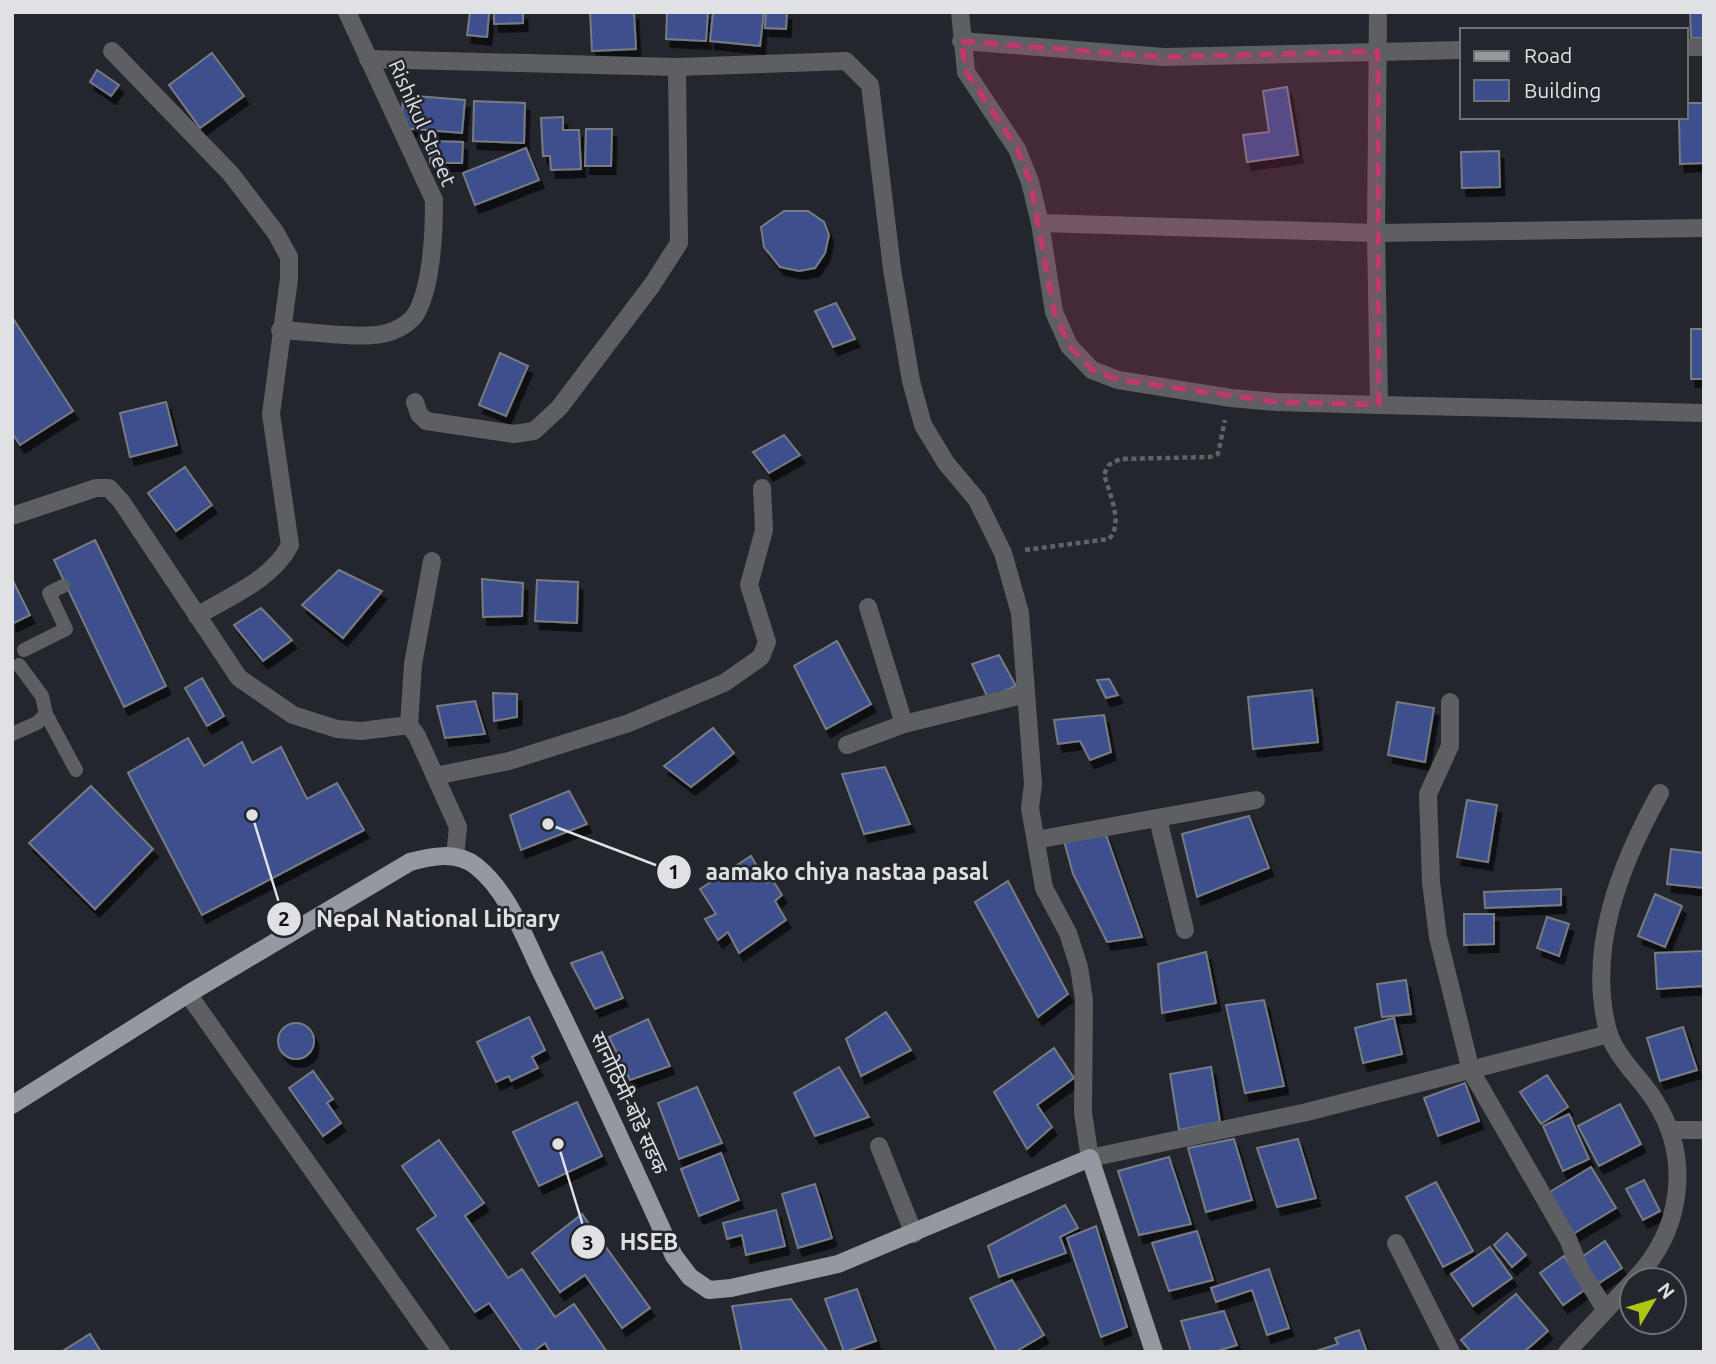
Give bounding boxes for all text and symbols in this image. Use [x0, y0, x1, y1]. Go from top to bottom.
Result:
legend [1460, 28, 1688, 119]
text: Road [1524, 43, 1572, 67]
street label: Rishikul Street [384, 56, 462, 190]
text: Building [1524, 78, 1601, 102]
callout: aamako chiya nastaa pasal [656, 850, 1002, 894]
text: 1 [668, 859, 680, 883]
text: aamako chiya nastaa pasal [706, 859, 989, 884]
callout: Nepal National Library [267, 897, 574, 941]
text: 2 [278, 906, 290, 930]
text: Nepal National Library [316, 906, 560, 931]
street label: सानोठिमी-बोडे सडक [587, 1028, 674, 1178]
callout: HSEB [571, 1220, 692, 1264]
text: HSEB [620, 1229, 678, 1254]
text: 3 [582, 1230, 594, 1254]
north arrow [1618, 1266, 1688, 1336]
text: N [1653, 1278, 1679, 1303]

